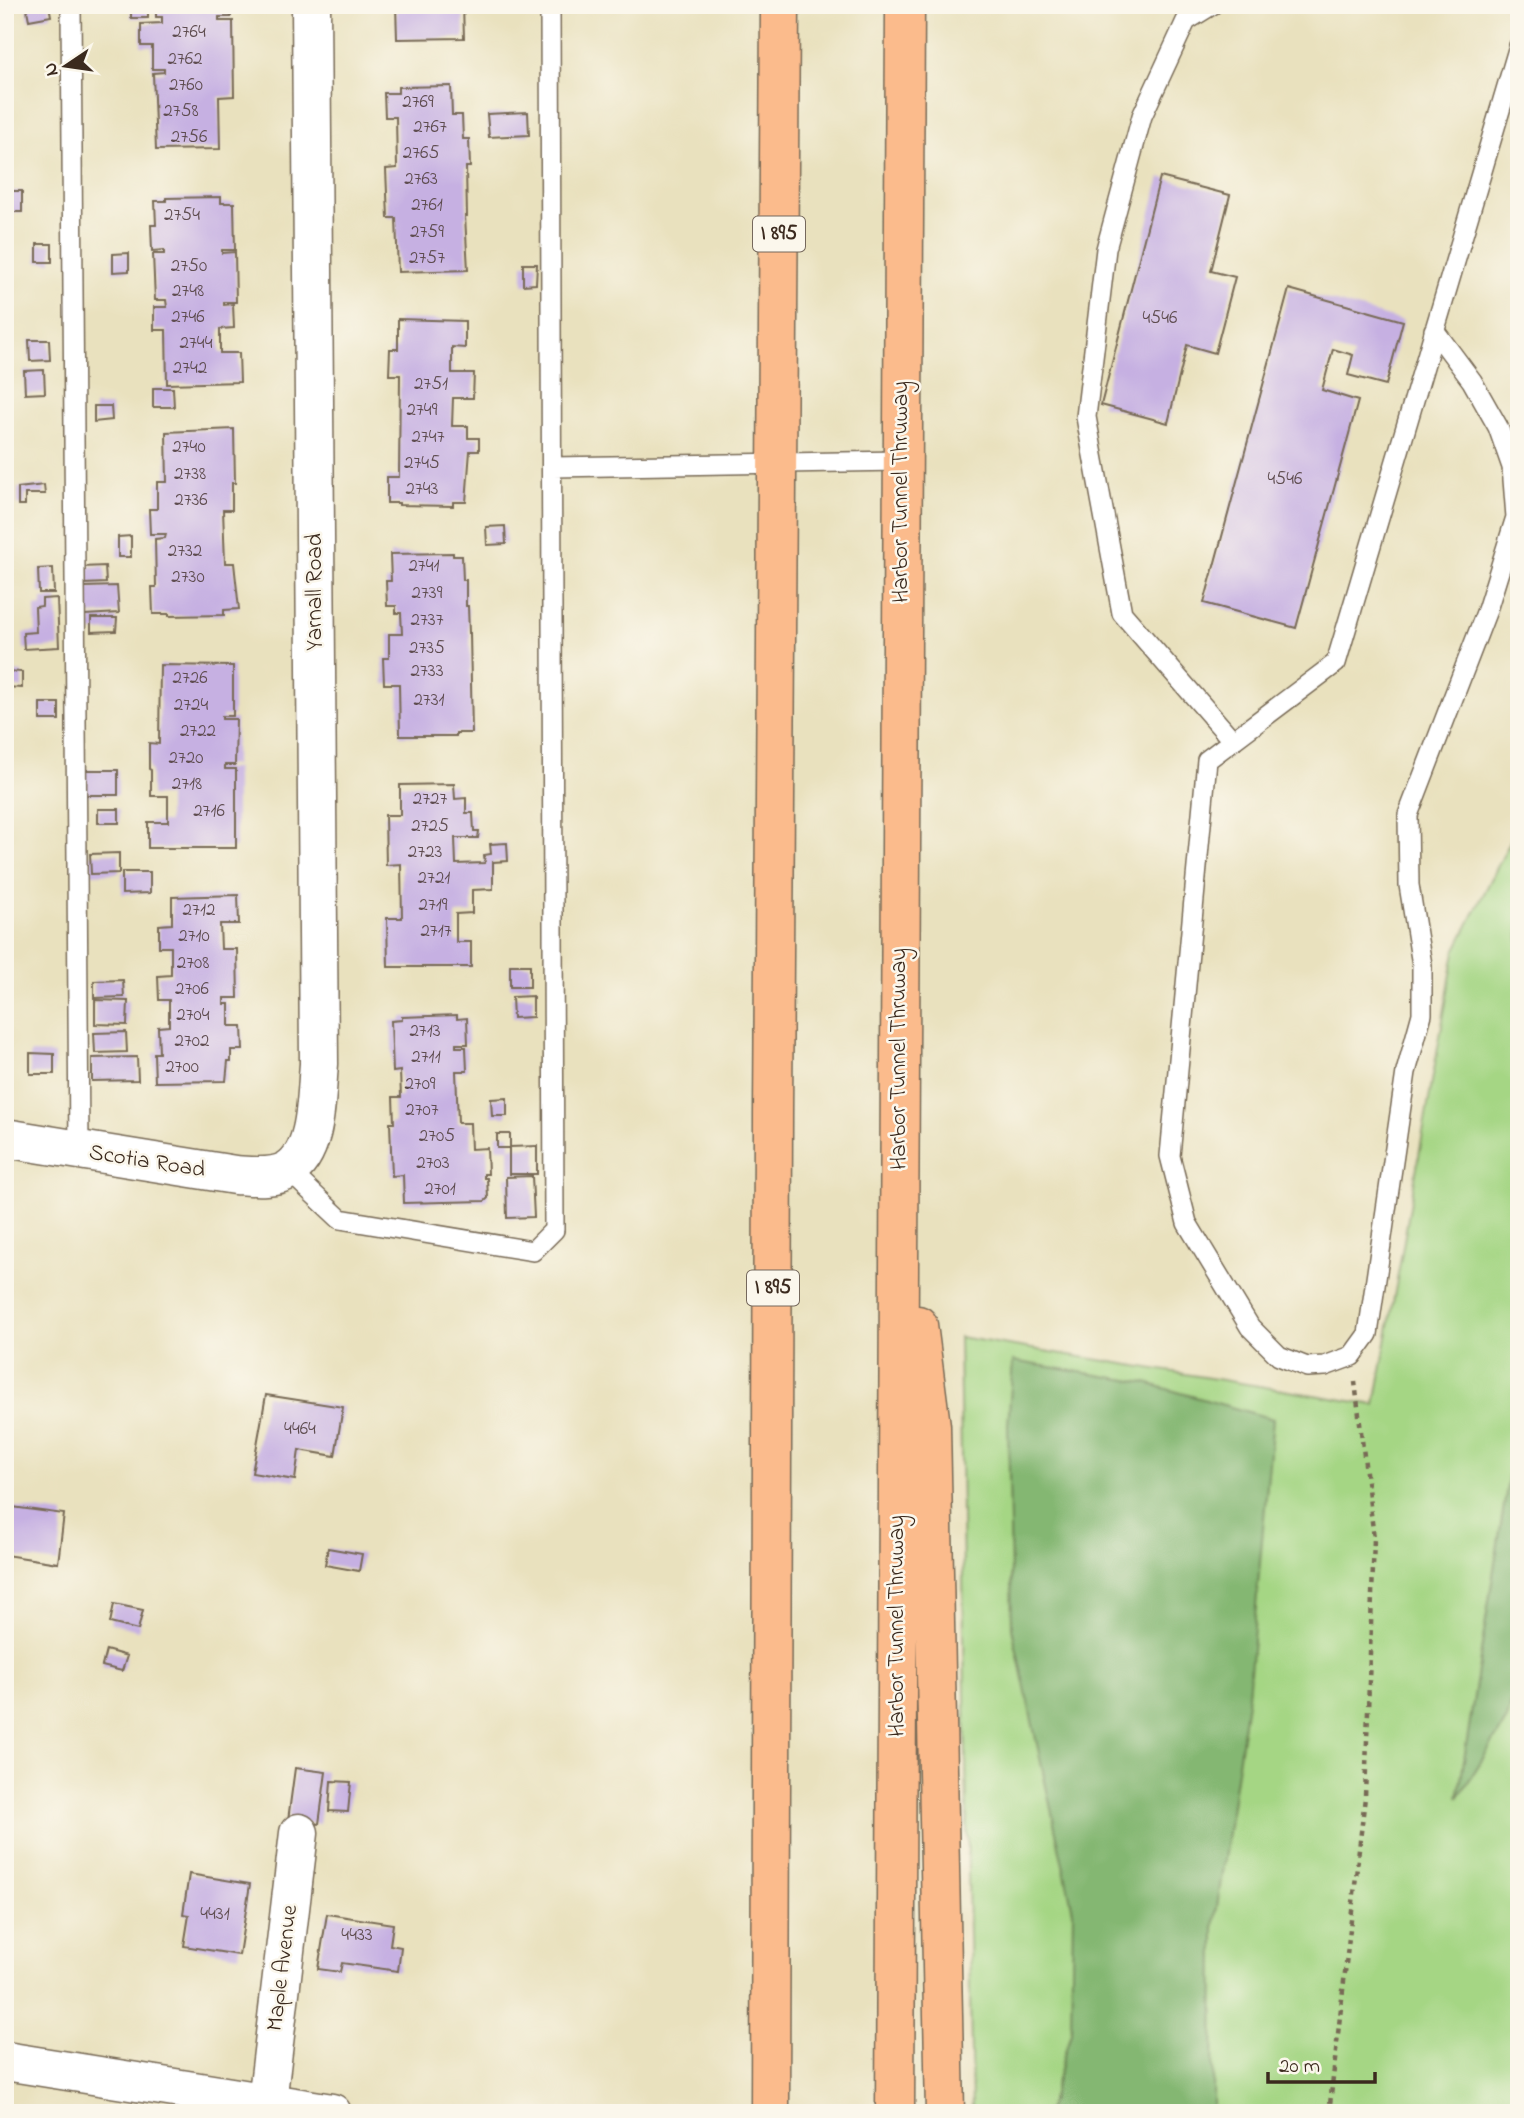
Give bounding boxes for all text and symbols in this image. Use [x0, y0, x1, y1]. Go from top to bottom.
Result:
house number: 2764 [172, 19, 206, 46]
north arrow [32, 32, 102, 102]
house number: 2762 [167, 46, 203, 73]
text: N [37, 60, 66, 79]
house number: 2760 [169, 72, 203, 99]
house number: 2769 [402, 89, 434, 116]
house number: 2758 [163, 98, 199, 125]
house number: 2767 [413, 114, 447, 141]
house number: 2756 [171, 124, 207, 151]
house number: 2765 [403, 140, 439, 167]
house number: 2763 [404, 166, 438, 193]
house number: 2761 [411, 192, 443, 219]
house number: 2754 [164, 202, 200, 229]
road number: I 895 [753, 216, 805, 252]
house number: 2759 [410, 219, 444, 246]
house number: 2757 [409, 245, 445, 272]
house number: 2750 [171, 253, 207, 280]
house number: 2748 [172, 278, 204, 305]
house number: 2746 [171, 304, 205, 331]
house number: 4546 [1143, 305, 1177, 332]
house number: 2744 [180, 330, 213, 357]
house number: 2742 [173, 355, 207, 382]
house number: 2751 [414, 371, 448, 398]
street label: Harbor Tunnel Thruway [885, 381, 920, 603]
house number: 2749 [407, 397, 438, 424]
house number: 2747 [412, 424, 445, 451]
house number: 2740 [172, 434, 206, 461]
house number: 2745 [404, 450, 440, 477]
house number: 2738 [174, 461, 206, 488]
house number: 4546 [1268, 466, 1302, 493]
house number: 2743 [406, 476, 439, 503]
house number: 2736 [174, 487, 208, 514]
street label: Yarnall Road [299, 533, 332, 651]
house number: 2732 [168, 538, 202, 565]
house number: 2741 [408, 553, 440, 580]
house number: 2730 [171, 564, 205, 591]
house number: 2739 [412, 580, 443, 607]
house number: 2737 [411, 607, 444, 634]
house number: 2735 [409, 635, 445, 662]
house number: 2733 [411, 658, 444, 685]
house number: 2726 [172, 665, 208, 692]
house number: 2731 [413, 687, 445, 714]
house number: 2724 [174, 692, 208, 719]
house number: 2722 [180, 718, 216, 745]
house number: 2720 [169, 745, 203, 772]
house number: 2718 [172, 771, 202, 798]
house number: 2727 [413, 786, 447, 813]
house number: 2716 [193, 798, 225, 825]
house number: 2725 [411, 813, 449, 840]
house number: 2723 [408, 839, 442, 866]
house number: 2721 [418, 865, 450, 892]
house number: 2719 [418, 892, 448, 919]
house number: 2712 [183, 897, 215, 924]
house number: 2717 [420, 918, 452, 945]
house number: 2710 [178, 923, 210, 950]
street label: Harbor Tunnel Thruway [883, 948, 918, 1170]
house number: 2708 [177, 950, 209, 977]
house number: 2706 [175, 976, 209, 1003]
house number: 2704 [176, 1002, 210, 1029]
house number: 2713 [409, 1018, 441, 1045]
house number: 2702 [175, 1028, 209, 1055]
house number: 2711 [411, 1044, 441, 1071]
house number: 2700 [165, 1054, 199, 1081]
house number: 2709 [404, 1071, 436, 1098]
house number: 2707 [405, 1097, 439, 1124]
house number: 2705 [419, 1123, 455, 1150]
street label: Scotia Road [87, 1137, 207, 1187]
house number: 2703 [416, 1150, 450, 1177]
house number: 2701 [424, 1176, 456, 1203]
road number: I 895 [747, 1270, 799, 1306]
house number: 4464 [284, 1416, 316, 1443]
street label: Harbor Tunnel Thruway [881, 1515, 916, 1737]
house number: 4431 [200, 1901, 230, 1928]
street label: Maple Avenue [259, 1902, 307, 2033]
house number: 4433 [341, 1922, 373, 1949]
scale bar [1268, 2041, 1375, 2085]
text: 20 m [1279, 2052, 1320, 2082]

